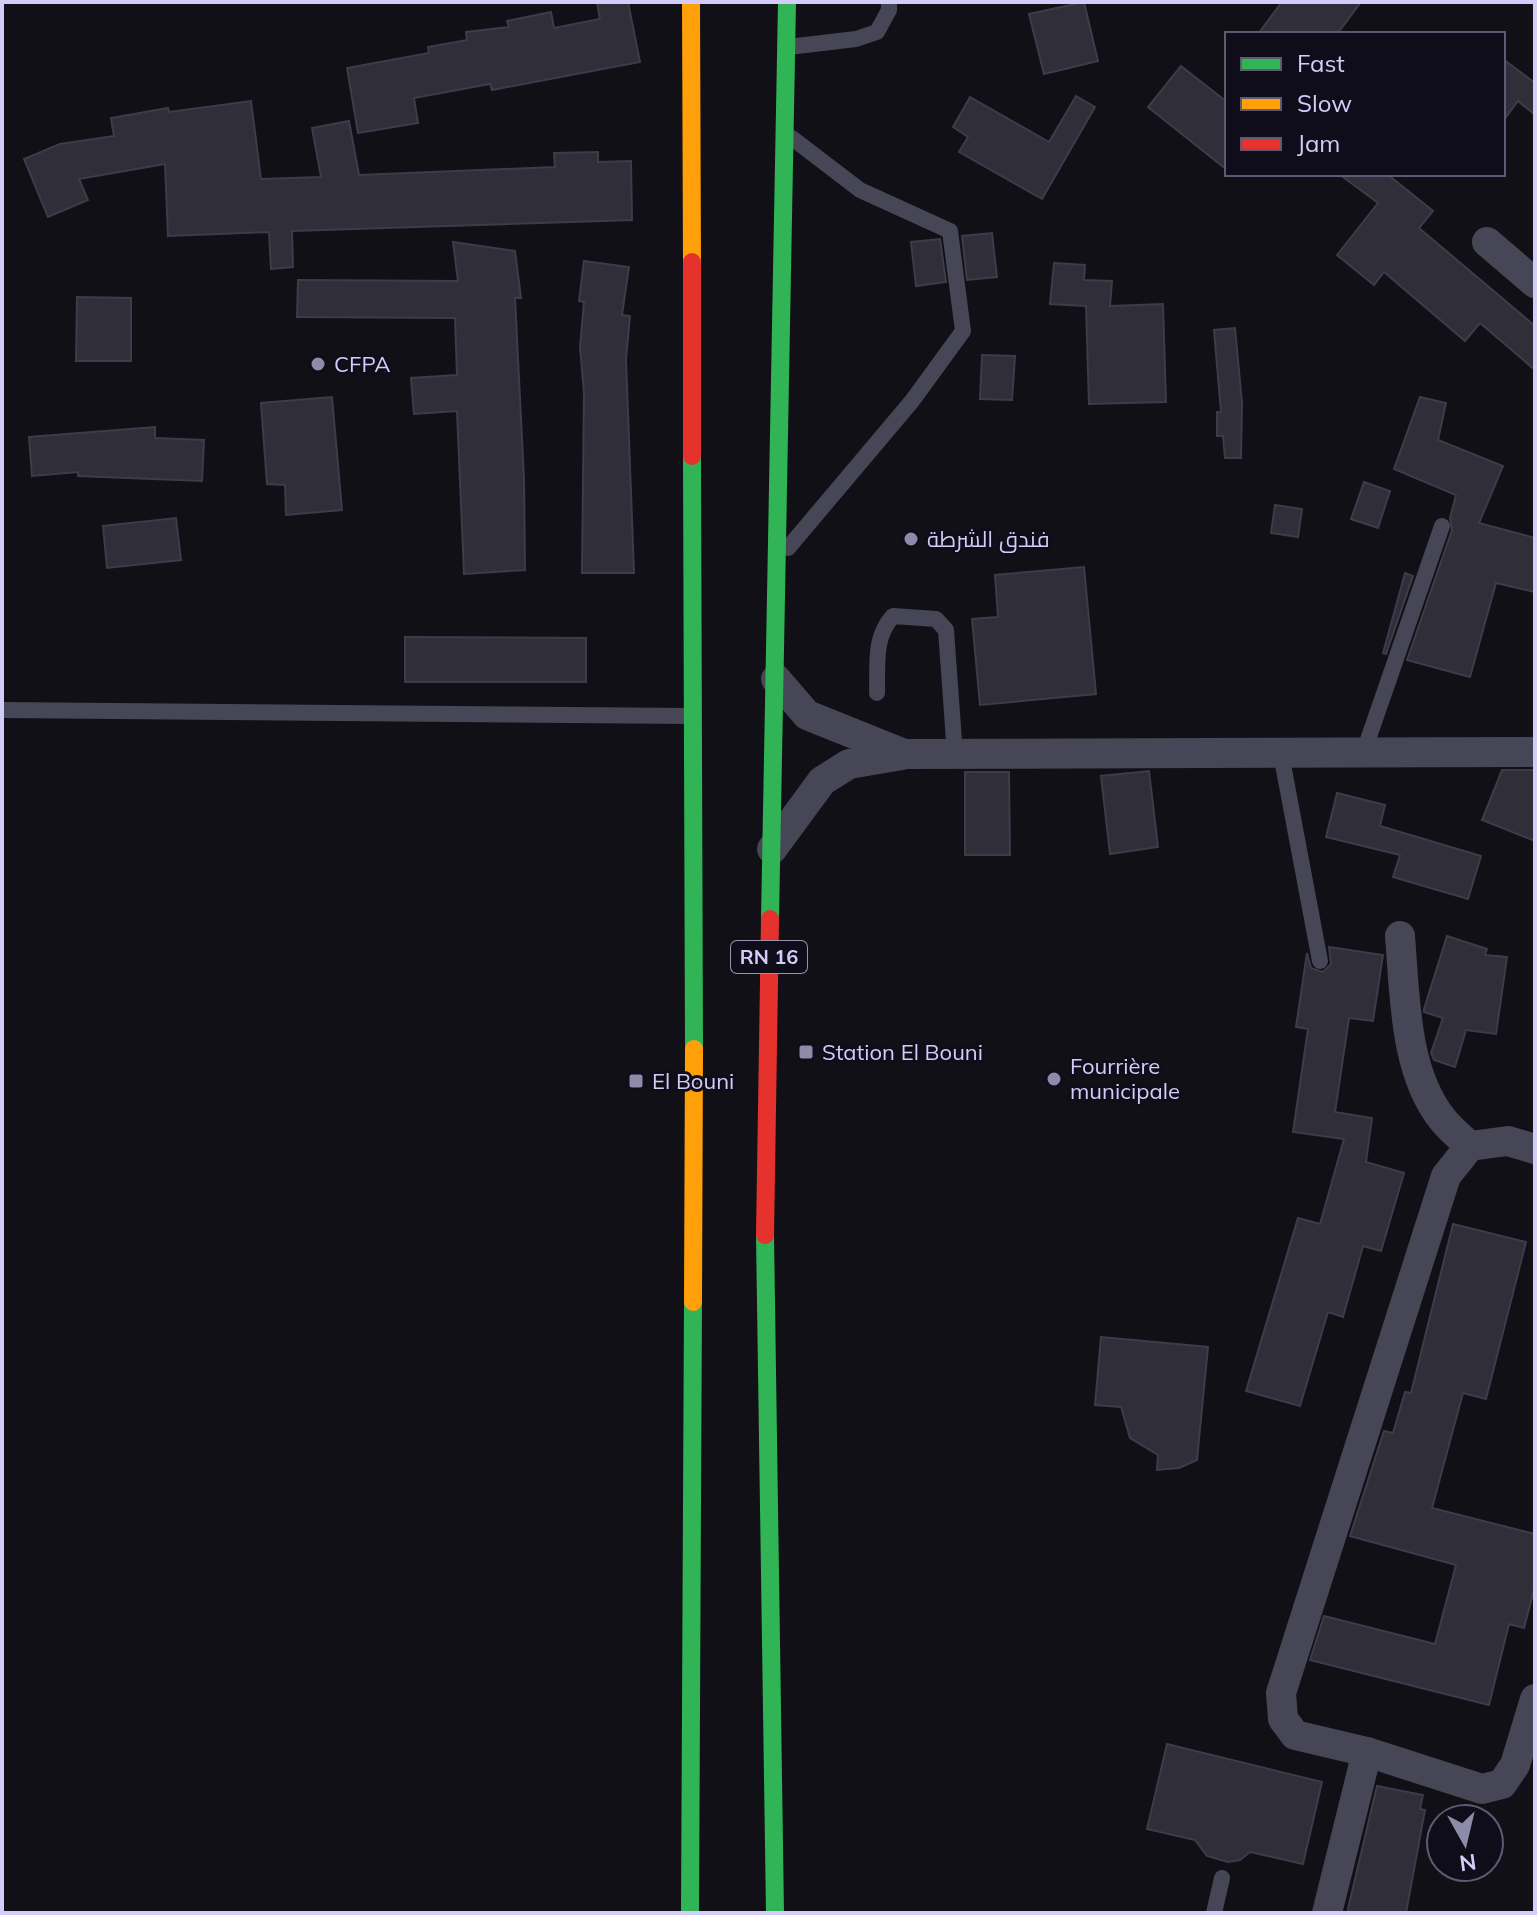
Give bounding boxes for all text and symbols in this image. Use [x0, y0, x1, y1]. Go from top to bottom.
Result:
legend [1225, 32, 1505, 176]
text: Fast [1297, 48, 1345, 78]
text: Slow [1297, 88, 1352, 118]
text: Jam [1297, 128, 1340, 158]
place label: CFPA [334, 350, 390, 378]
marker: CFPA [309, 355, 327, 373]
place label: فندق الشرطة [927, 525, 1050, 553]
marker: فندق الشرطة [902, 530, 920, 548]
road number: RN 16 [731, 941, 807, 973]
place label: Station El Bouni [822, 1038, 983, 1066]
marker: Station El Bouni [797, 1043, 815, 1061]
place label: Fourrière municipale [1070, 1052, 1180, 1105]
place label: El Bouni [652, 1067, 734, 1095]
marker: Fourrière municipale [1045, 1070, 1063, 1088]
marker: El Bouni [627, 1072, 645, 1090]
north arrow [1425, 1803, 1505, 1883]
text: N [1458, 1848, 1478, 1878]

